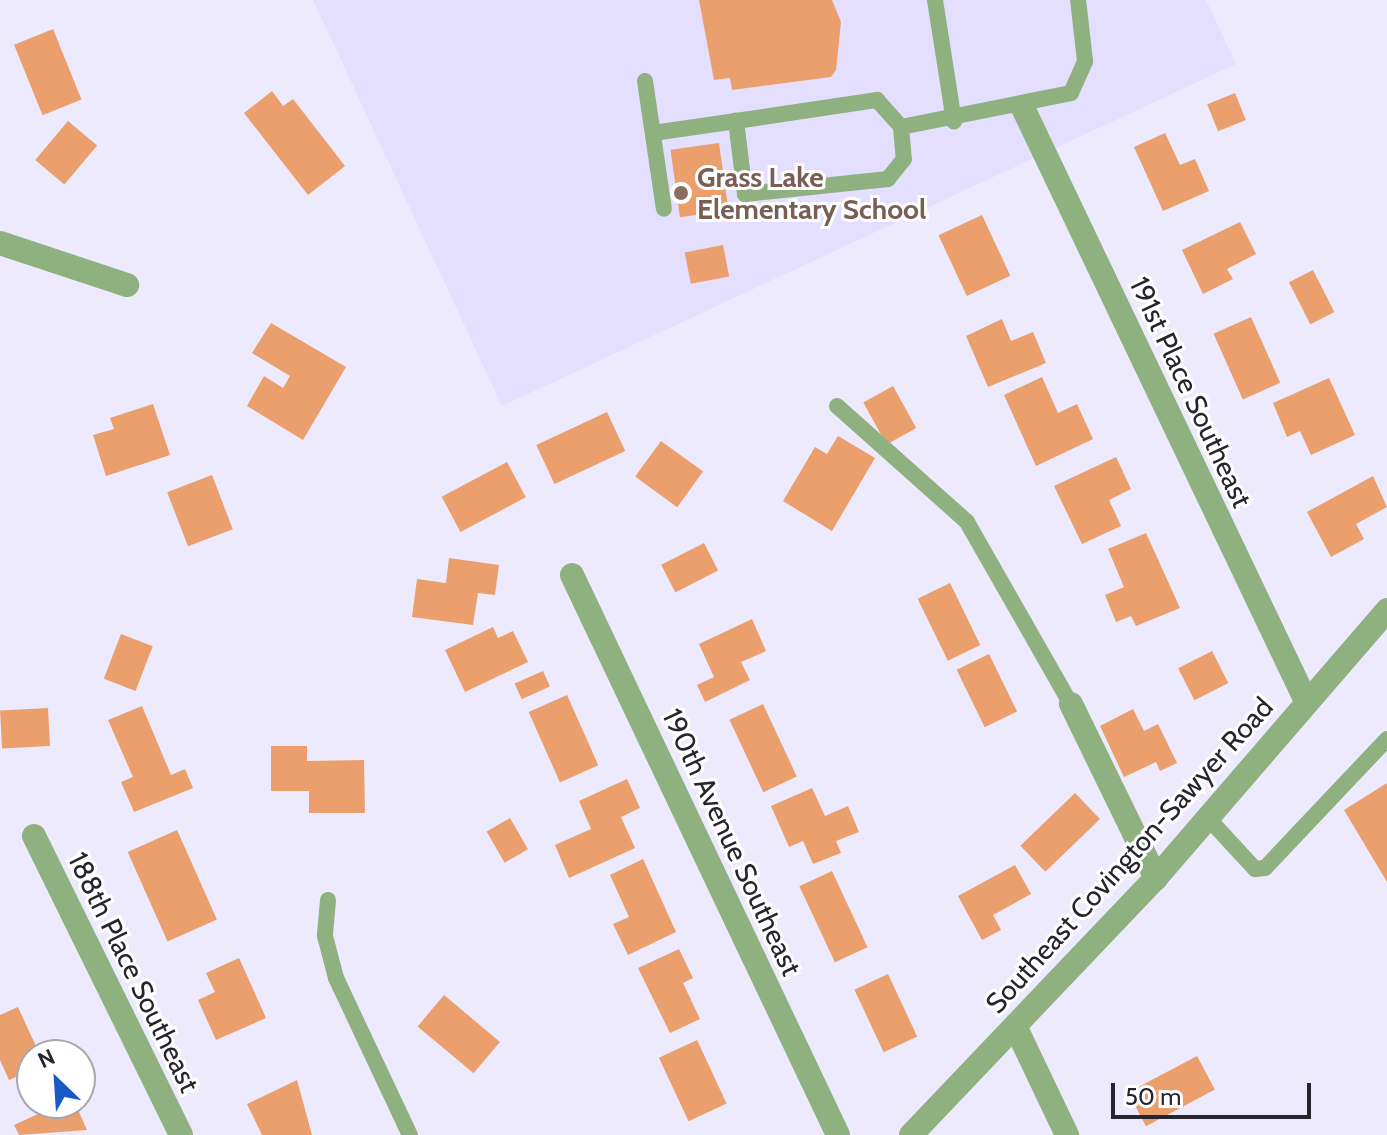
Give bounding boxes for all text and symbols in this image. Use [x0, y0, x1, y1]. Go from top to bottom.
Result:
place label: Grass Lake Elementary School [697, 160, 926, 226]
marker: Grass Lake Elementary School [672, 184, 690, 202]
street label: 191st Place Southeast [1123, 271, 1259, 513]
street label: Southeast Covington-Sawyer Road [978, 690, 1280, 1020]
street label: 190th Avenue Southeast [655, 703, 809, 981]
street label: 188th Place Southeast [61, 846, 207, 1098]
north arrow [16, 1039, 96, 1119]
text: N [34, 1043, 59, 1074]
scale bar [1115, 1067, 1315, 1117]
text: 50 m [1125, 1082, 1181, 1111]

